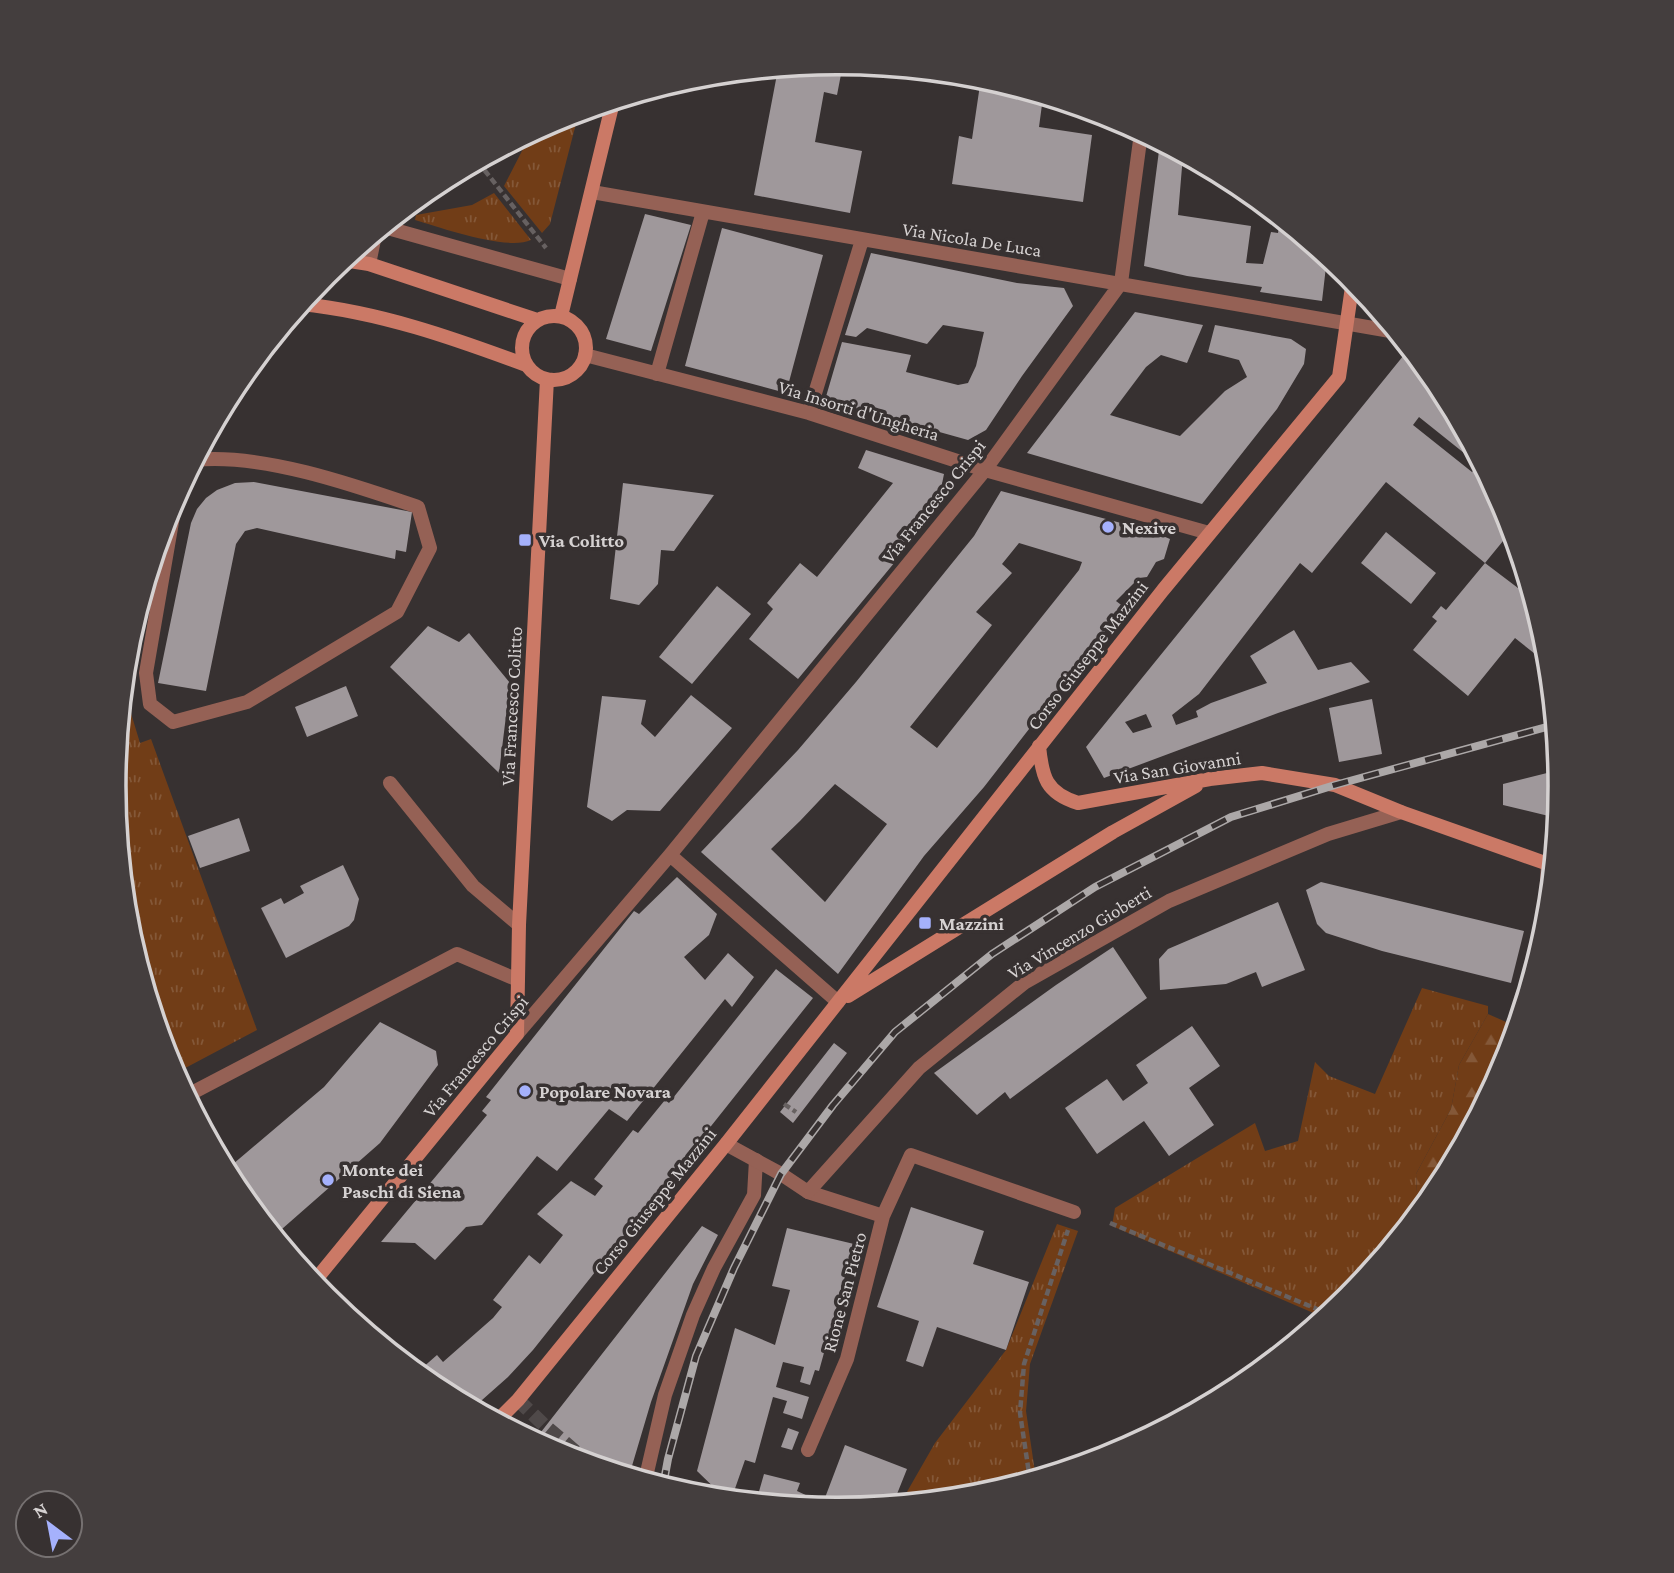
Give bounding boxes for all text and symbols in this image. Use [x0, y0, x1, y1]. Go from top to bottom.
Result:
street label: Via Nicola De Luca [901, 218, 1043, 261]
street label: Via Insorti d'Ungheria [776, 376, 942, 445]
street label: Via Francesco Crispi [877, 436, 989, 567]
place label: Nexive [1122, 517, 1176, 538]
marker: Nexive [1100, 519, 1116, 535]
place label: Via Colitto [538, 530, 624, 551]
marker: Via Colitto [517, 532, 533, 548]
street label: Corso Giuseppe Mazzini [1023, 577, 1152, 734]
street label: Via Francesco Colitto [497, 626, 526, 786]
street label: Via San Giovanni [1112, 747, 1242, 788]
street label: Via Vincenzo Gioberti [1004, 881, 1155, 984]
place label: Mazzini [939, 913, 1005, 934]
marker: Mazzini [917, 915, 933, 931]
street label: Via Francesco Crispi [418, 991, 532, 1121]
place label: Popolare Novara [539, 1081, 672, 1102]
marker: Popolare Novara [517, 1083, 533, 1099]
street label: Corso Giuseppe Mazzini [589, 1124, 720, 1279]
place label: Monte dei Paschi di Siena [342, 1159, 462, 1202]
marker: Monte dei Paschi di Siena [320, 1172, 336, 1188]
street label: Rione San Pietro [818, 1230, 871, 1354]
north arrow [14, 1489, 84, 1559]
text: N [29, 1498, 51, 1522]

